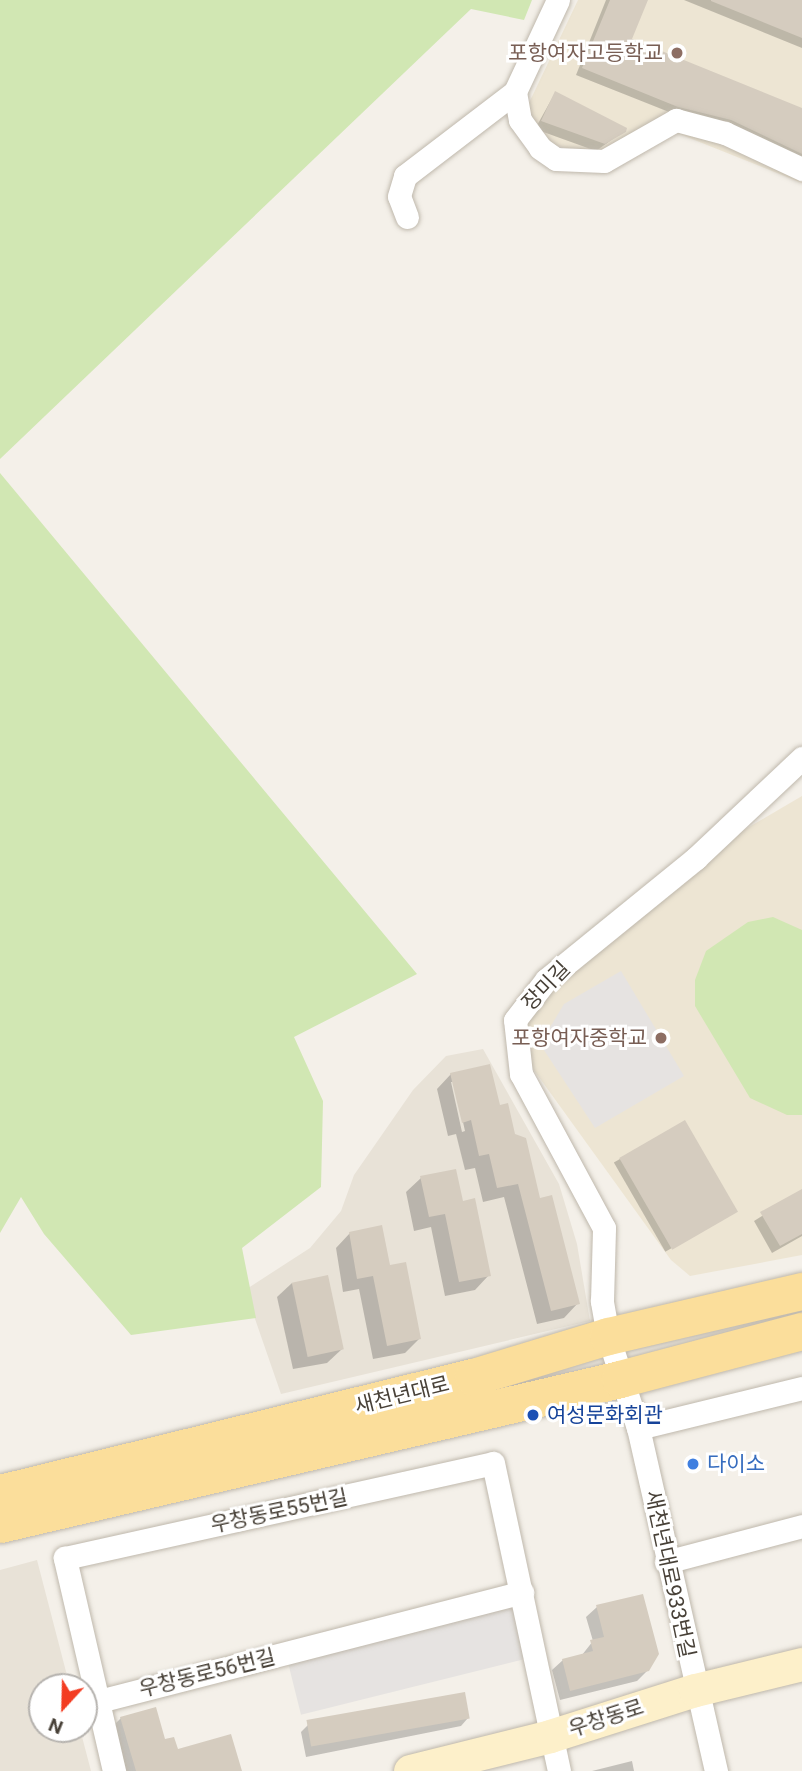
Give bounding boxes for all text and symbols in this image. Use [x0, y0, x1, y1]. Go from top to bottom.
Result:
place label: 포항여자고등학교 [508, 40, 663, 66]
marker: 포항여자고등학교 [669, 45, 685, 61]
street label: 장미길 [517, 956, 575, 1016]
place label: 포항여자중학교 [512, 1025, 647, 1051]
marker: 포항여자중학교 [653, 1030, 669, 1046]
street label: 새천년대로 [352, 1371, 452, 1419]
place label: 여성문화회관 [547, 1402, 663, 1428]
marker: 여성문화회관 [525, 1407, 541, 1423]
place label: 다이소 [707, 1451, 765, 1477]
marker: 다이소 [685, 1456, 701, 1472]
street label: 우창동로55번길 [208, 1484, 350, 1538]
street label: 새천년대로933번길 [640, 1488, 700, 1660]
street label: 우창동로56번길 [136, 1644, 278, 1702]
north arrow [28, 1673, 98, 1743]
street label: 우창동로 [565, 1694, 647, 1742]
text: N [45, 1713, 66, 1739]

